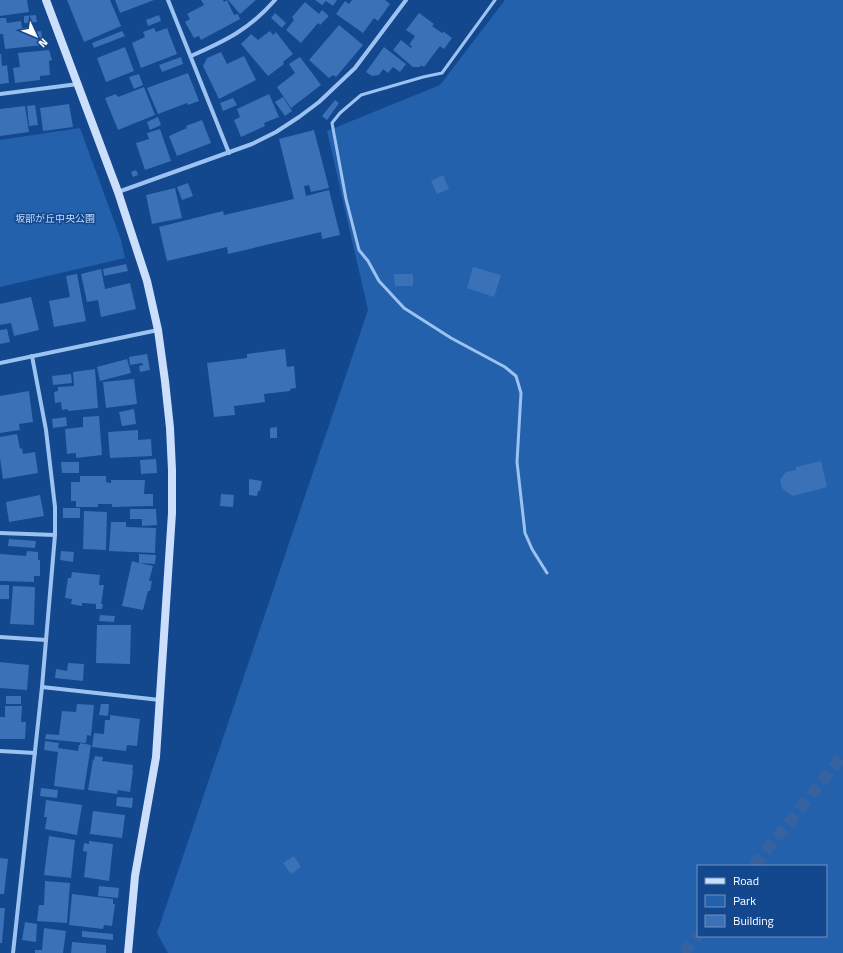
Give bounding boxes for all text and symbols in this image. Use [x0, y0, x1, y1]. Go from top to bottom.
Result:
north arrow [16, 16, 56, 56]
text: N [35, 35, 52, 51]
park label: 坂部が丘中央公園 [15, 211, 95, 226]
legend [697, 865, 827, 937]
text: Road [733, 871, 759, 890]
text: Park [733, 891, 756, 910]
text: Building [733, 911, 774, 930]

